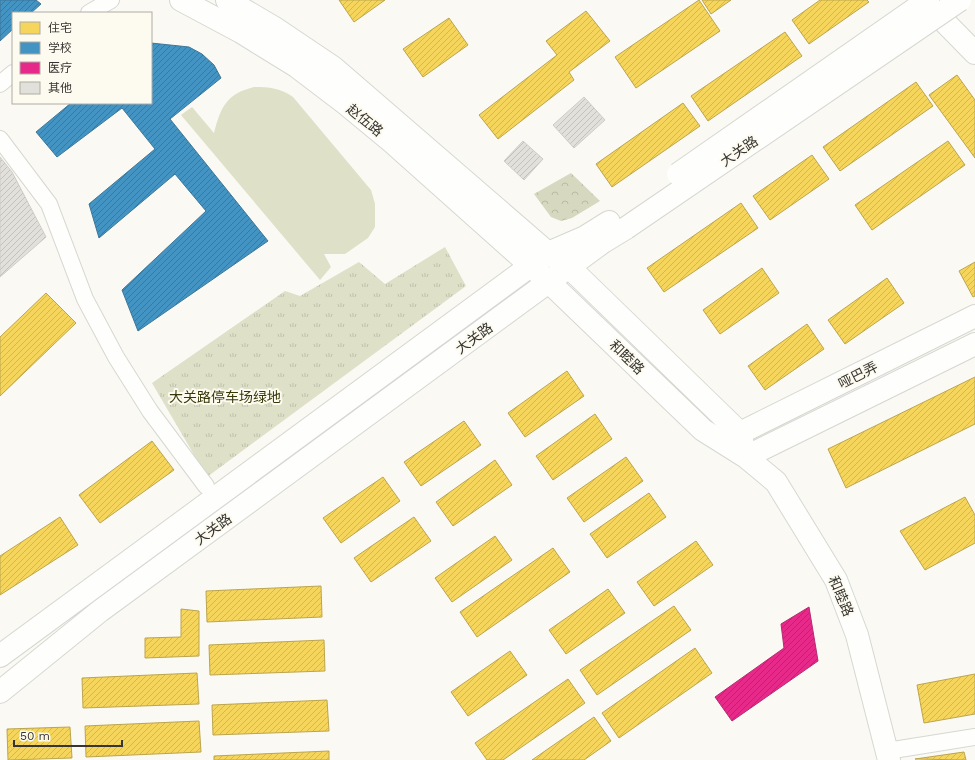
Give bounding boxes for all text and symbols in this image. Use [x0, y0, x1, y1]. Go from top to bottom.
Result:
legend [12, 12, 152, 104]
text: 住宅 [48, 21, 72, 35]
text: 学校 [48, 41, 72, 55]
text: 医疗 [48, 61, 72, 75]
text: 其他 [48, 81, 72, 95]
street label: 赵伍路 [343, 100, 386, 139]
street label: 大关路 [717, 133, 761, 169]
street label: 大关路 [452, 319, 496, 357]
street label: 和睦路 [606, 337, 648, 377]
street label: 哑巴弄 [836, 358, 880, 392]
park label: 大关路停车场绿地 [169, 389, 281, 405]
street label: 大关路 [191, 510, 235, 548]
street label: 和睦路 [825, 574, 857, 618]
scale bar [14, 722, 122, 748]
text: 50 m [20, 729, 50, 743]

